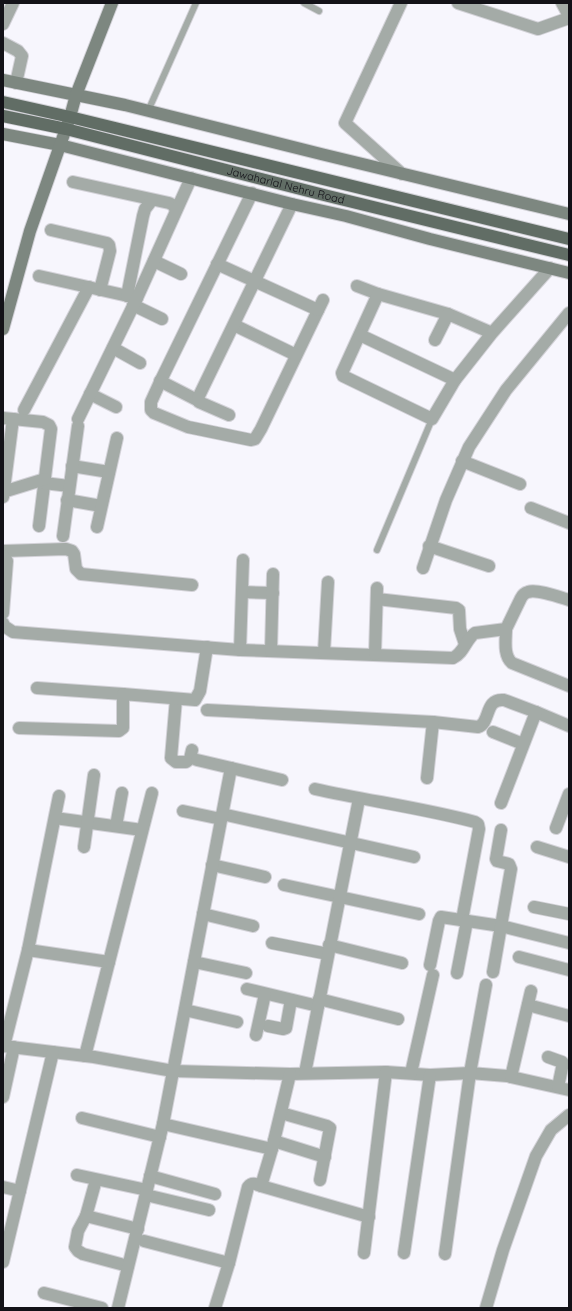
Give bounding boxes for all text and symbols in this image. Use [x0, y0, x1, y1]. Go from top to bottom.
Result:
street label: Jawaharlal Nehru Road [225, 163, 346, 207]

